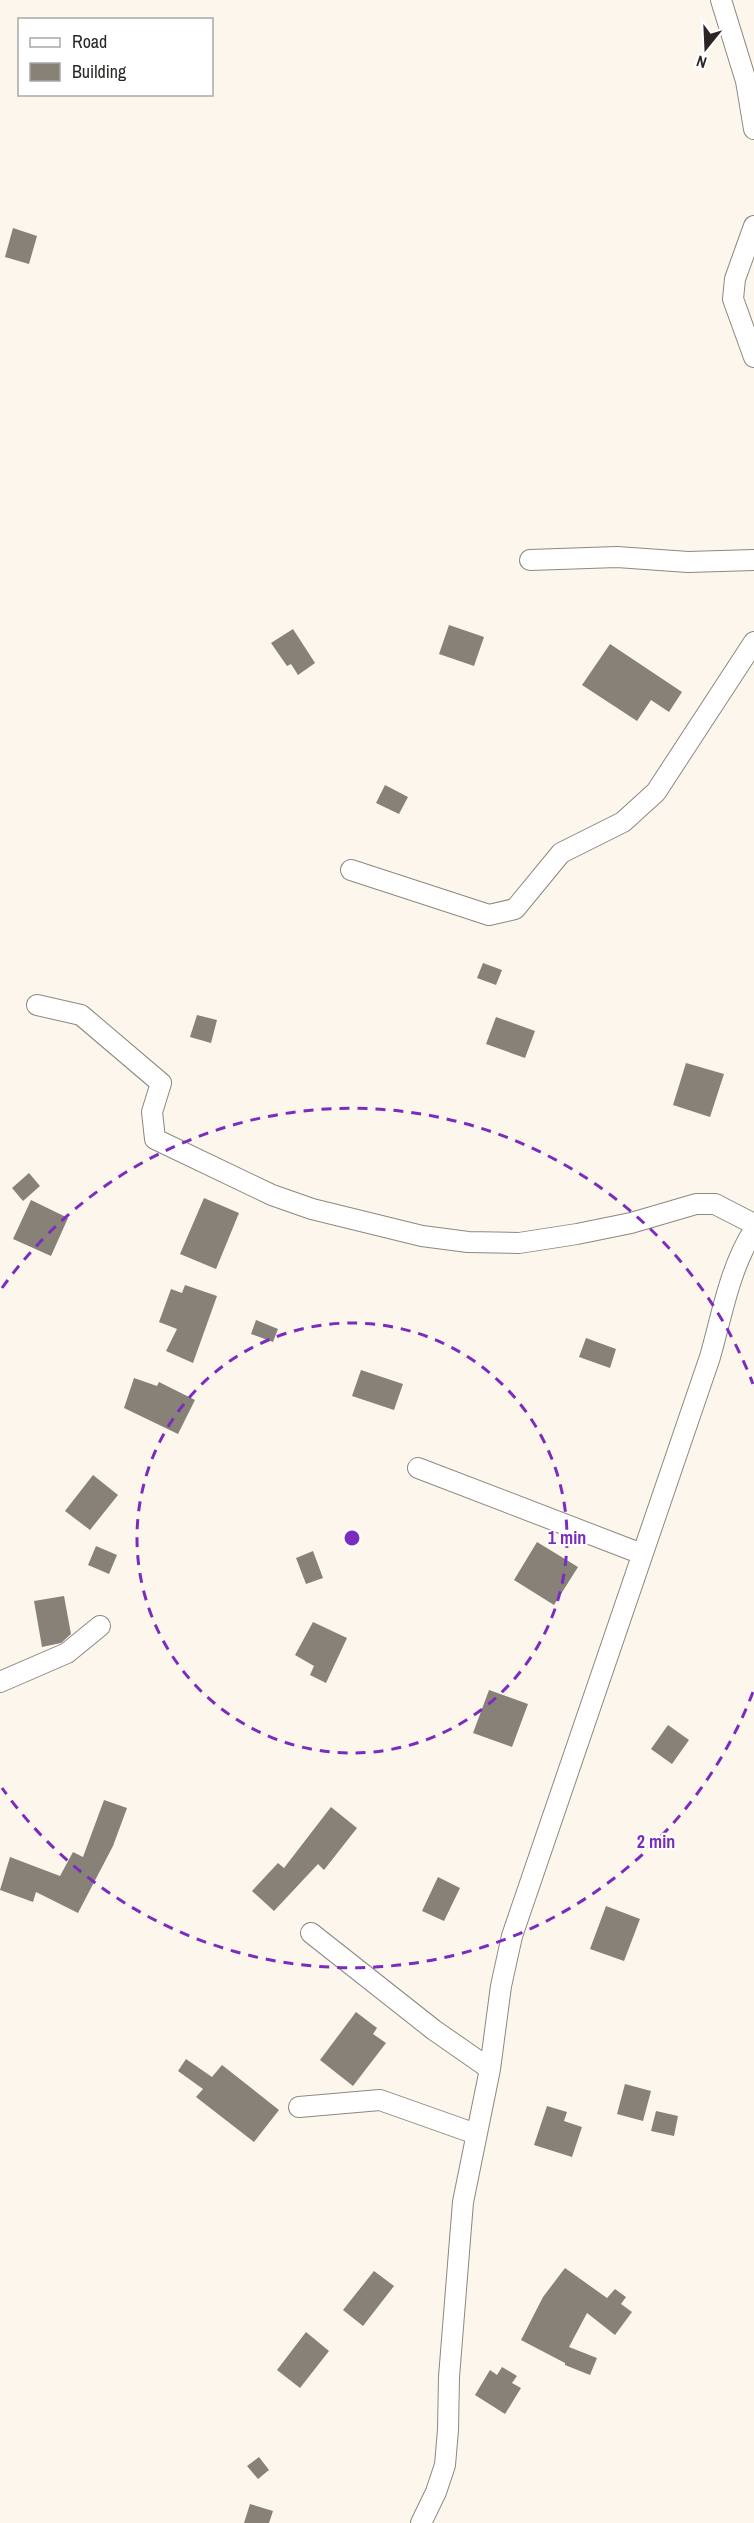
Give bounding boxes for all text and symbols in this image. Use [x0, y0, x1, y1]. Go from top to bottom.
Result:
legend [18, 18, 213, 96]
north arrow [676, 18, 736, 78]
text: Road [72, 29, 107, 54]
text: N [693, 50, 709, 74]
text: Building [72, 59, 127, 84]
text: 1 min [548, 1525, 586, 1550]
centre of rings [342, 1528, 362, 1548]
text: 2 min [637, 1829, 675, 1854]

